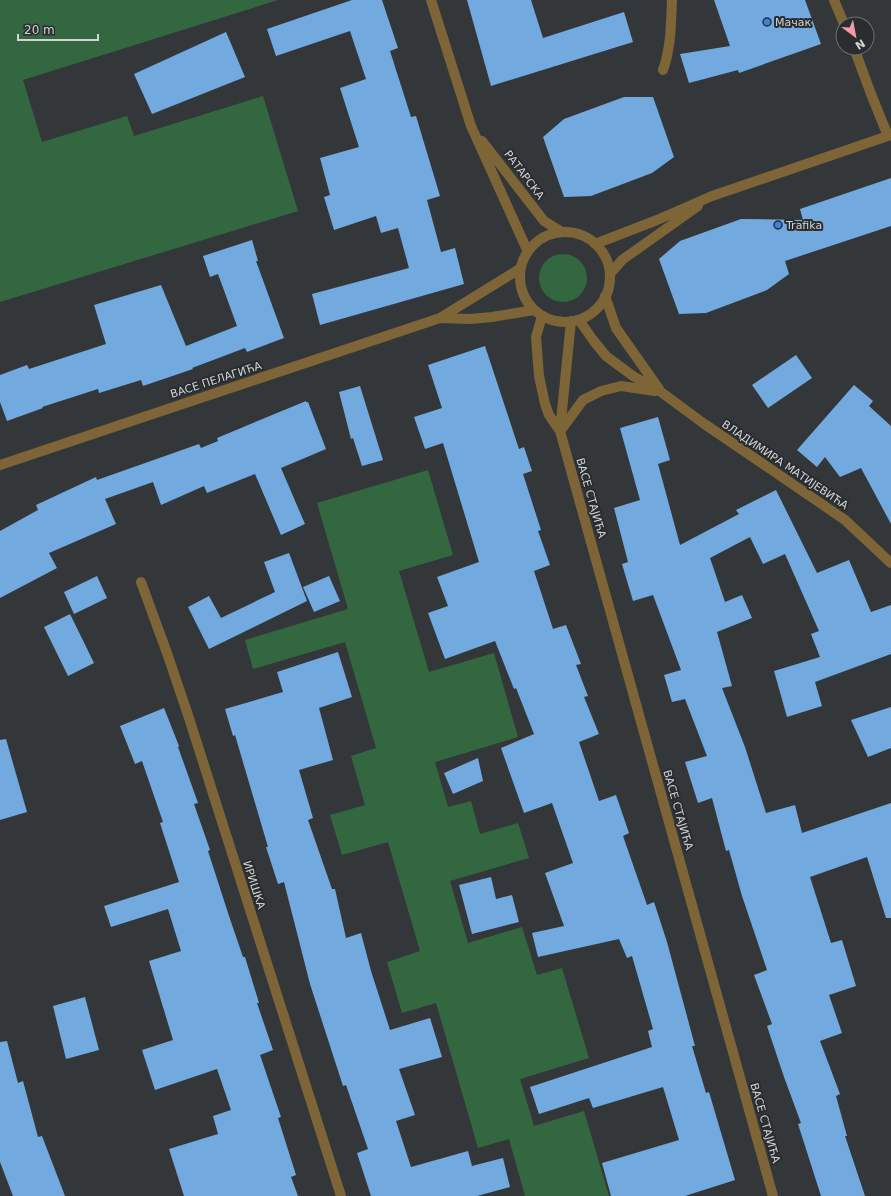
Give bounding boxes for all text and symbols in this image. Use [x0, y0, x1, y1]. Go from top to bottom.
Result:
scale bar [18, 16, 98, 42]
place label: Мачак [775, 16, 811, 29]
north arrow [835, 16, 875, 56]
marker: Мачак [762, 17, 772, 27]
text: 20 m [24, 23, 55, 37]
text: N [853, 36, 867, 52]
street label: РАТАРСКА [501, 148, 547, 202]
place label: Trafika [785, 219, 822, 232]
marker: Trafika [773, 220, 783, 230]
street label: ВАСЕ ПЕЛАГИЋА [169, 359, 264, 401]
street label: ВЛАДИМИРА МАТИЈЕВИЋА [719, 418, 851, 512]
street label: ВАСЕ СТАЈИЋА [573, 456, 609, 540]
street label: ВАСЕ СТАЈИЋА [660, 768, 696, 852]
street label: ИРИШКА [240, 859, 268, 911]
street label: ВАСЕ СТАЈИЋА [747, 1081, 783, 1165]

